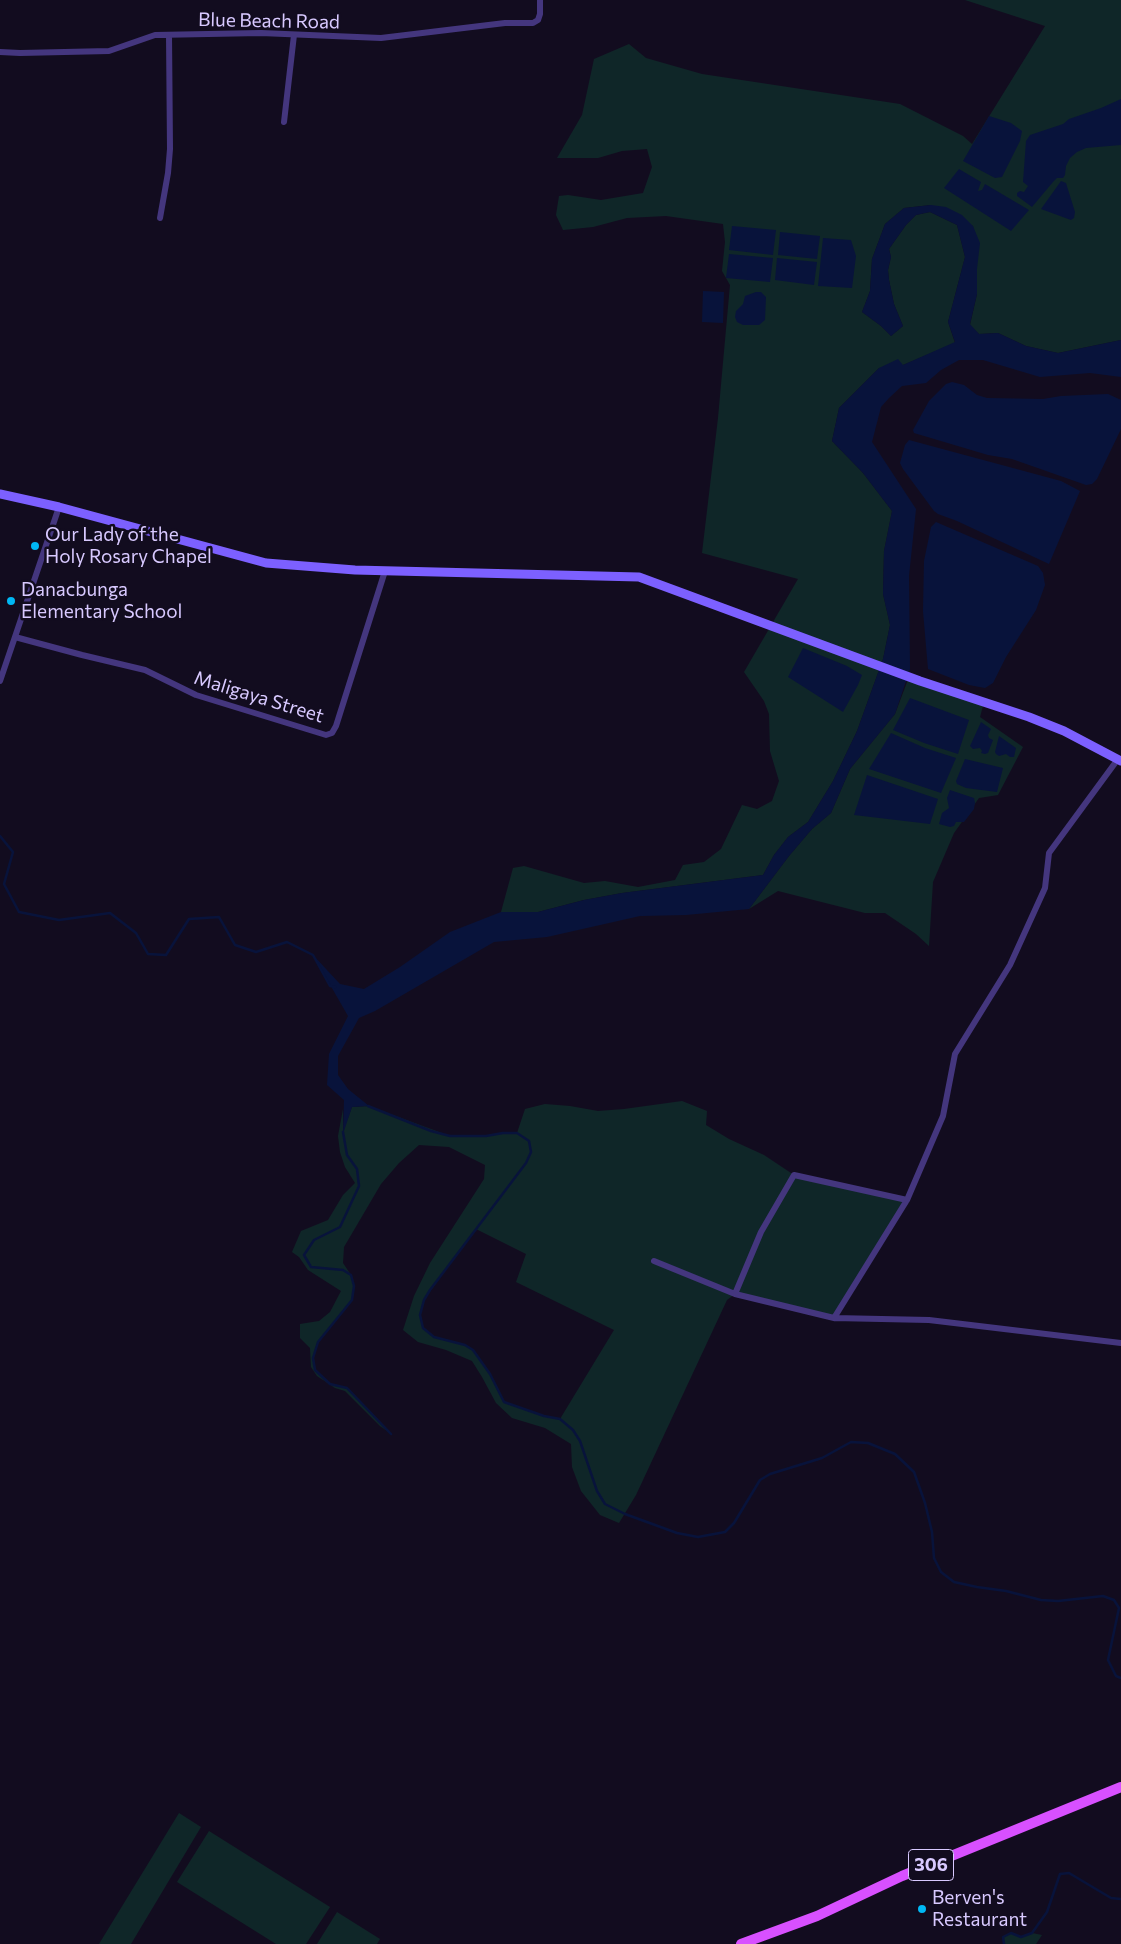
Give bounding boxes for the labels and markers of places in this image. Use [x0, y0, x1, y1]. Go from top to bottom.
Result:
place label: Our Lady of the Holy Rosary Chapel [45, 524, 212, 568]
marker: Our Lady of the Holy Rosary Chapel [29, 540, 41, 552]
place label: Danacbunga Elementary School [21, 579, 182, 623]
marker: Danacbunga Elementary School [5, 595, 17, 607]
place label: Berven's Restaurant [932, 1887, 1027, 1931]
marker: Berven's Restaurant [916, 1903, 928, 1915]

